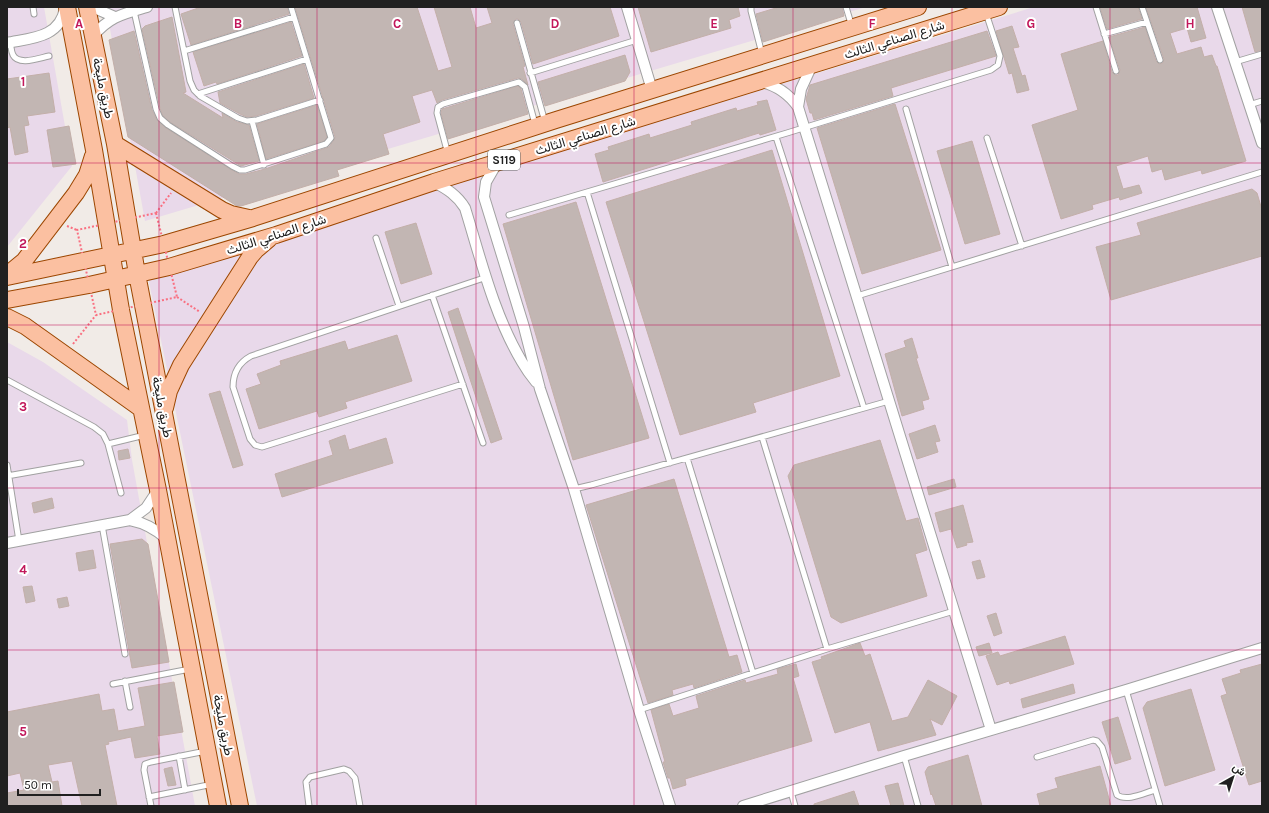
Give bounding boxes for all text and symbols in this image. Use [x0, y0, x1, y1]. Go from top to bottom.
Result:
text: A [75, 16, 83, 31]
text: B [234, 16, 242, 31]
text: C [393, 16, 401, 31]
text: D [551, 16, 560, 31]
text: E [710, 16, 718, 31]
text: F [868, 16, 876, 31]
text: G [1027, 16, 1035, 31]
text: H [1185, 16, 1195, 31]
street label: شارع الصناعي الثالث [842, 17, 947, 65]
street label: طريق مليحة [89, 56, 117, 120]
text: 1 [21, 74, 25, 89]
street label: شارع الصناعي الثالث [533, 113, 638, 161]
road number: S119 [488, 150, 520, 170]
street label: شارع الصناعي الثالث [224, 211, 329, 261]
text: 2 [19, 236, 27, 251]
street label: طريق مليحة [148, 375, 176, 439]
text: 3 [19, 399, 27, 414]
text: 4 [19, 562, 27, 577]
street label: طريق مليحة [209, 693, 237, 757]
text: 5 [19, 724, 27, 739]
north arrow [1213, 757, 1253, 797]
text: ش [1230, 760, 1248, 779]
scale bar [18, 771, 100, 797]
text: 50 m [24, 778, 52, 792]

